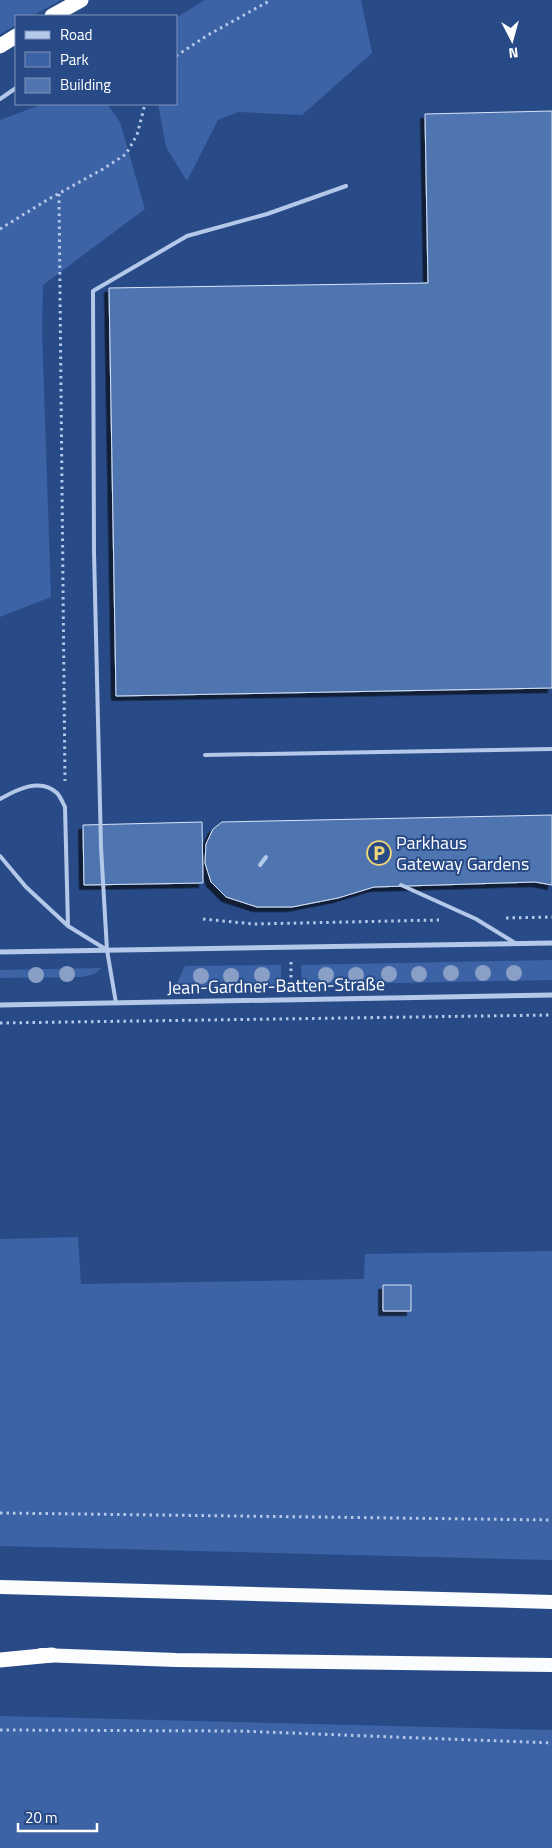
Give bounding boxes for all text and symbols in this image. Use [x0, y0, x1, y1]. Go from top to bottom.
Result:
legend [15, 15, 178, 105]
north arrow [487, 15, 537, 65]
text: Road [60, 23, 92, 46]
text: N [507, 42, 519, 64]
text: Park [60, 48, 89, 71]
text: Building [60, 73, 111, 96]
place label: Parkhaus Gateway Gardens [396, 829, 529, 877]
parking icon: Parkhaus Gateway Gardens [366, 840, 392, 866]
street label: Jean-Gardner-Batten-Straße [167, 970, 385, 1001]
scale bar [18, 1800, 96, 1832]
text: 20 m [25, 1806, 58, 1829]

